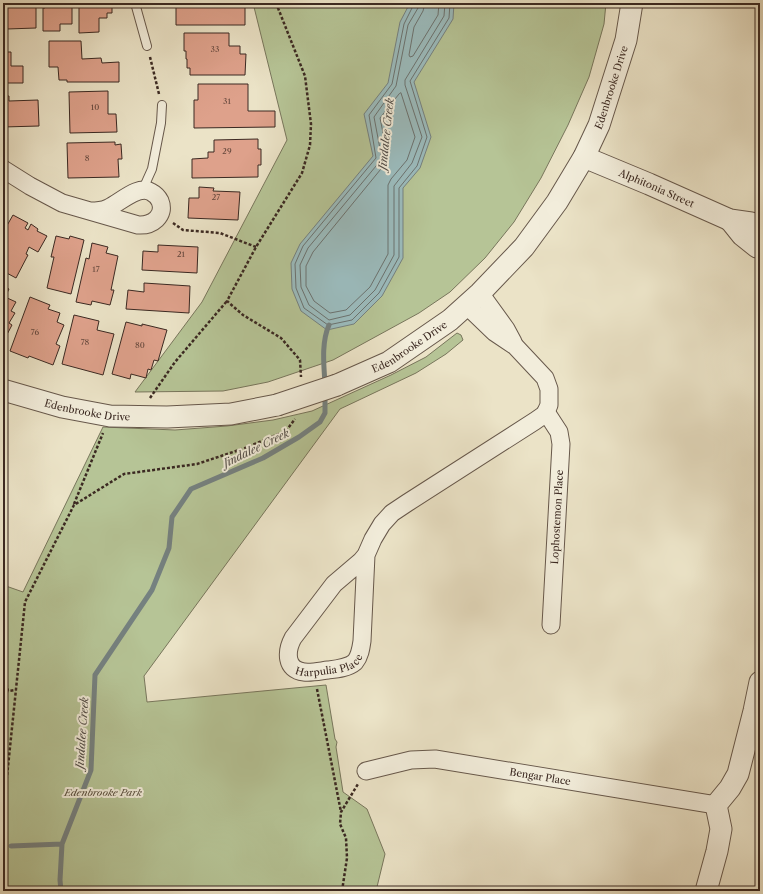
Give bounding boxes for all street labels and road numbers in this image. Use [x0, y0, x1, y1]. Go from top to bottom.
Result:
street label: Edenbrooke Drive [591, 44, 630, 131]
street label: Alphitonia Street [616, 165, 697, 210]
street label: Edenbrooke Drive [370, 318, 450, 375]
street label: Edenbrooke Drive [43, 396, 131, 423]
street label: Lophostemon Place [548, 469, 566, 565]
street label: Harpulia Place [294, 651, 365, 679]
street label: Bengar Place [509, 765, 572, 788]

